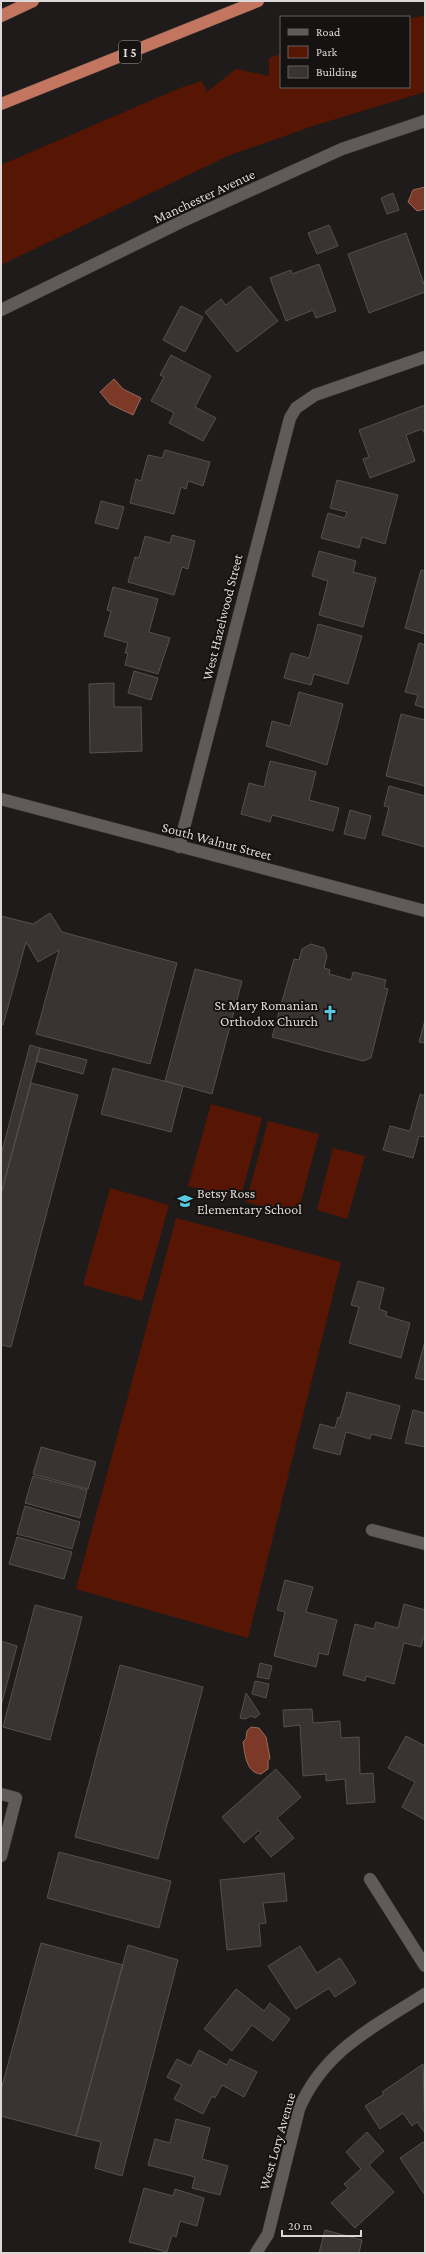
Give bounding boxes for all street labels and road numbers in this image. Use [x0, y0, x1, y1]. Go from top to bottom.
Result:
road number: I 5 [119, 41, 141, 63]
street label: Manchester Avenue [151, 165, 257, 227]
street label: West Hazelwood Street [199, 552, 246, 682]
street label: South Walnut Street [160, 819, 274, 863]
street label: West Lory Avenue [255, 2091, 299, 2191]

